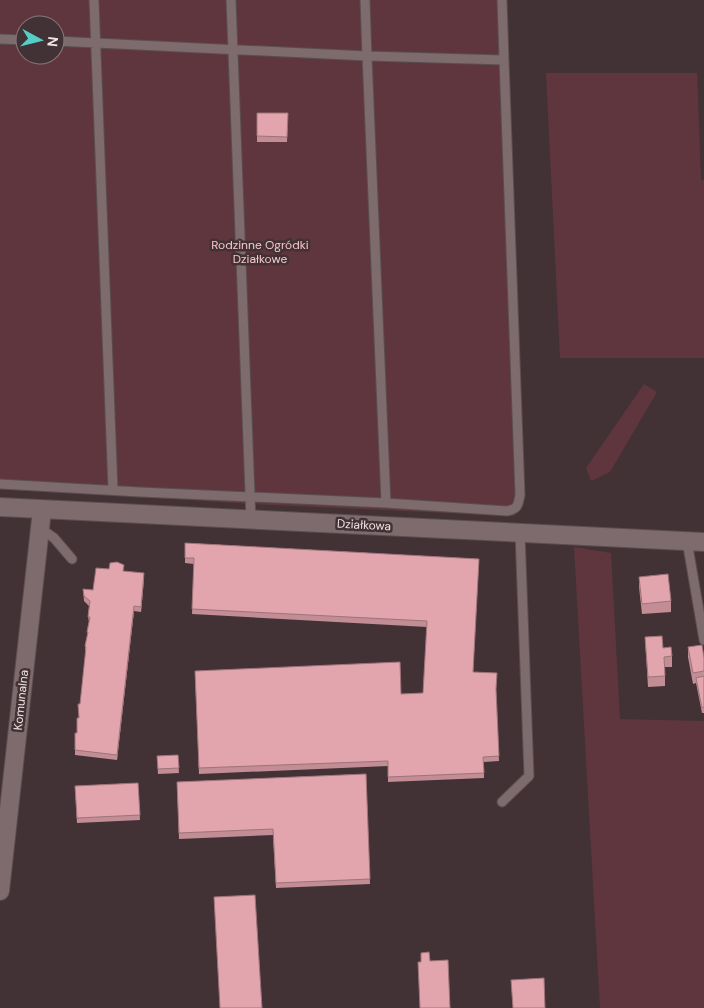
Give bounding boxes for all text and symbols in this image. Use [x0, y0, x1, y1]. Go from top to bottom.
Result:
north arrow [15, 15, 65, 65]
text: N [43, 35, 62, 48]
park label: Rodzinne Ogródki Działkowe [211, 237, 309, 267]
street label: Działkowa [337, 516, 391, 534]
street label: Komunalna [10, 669, 32, 731]

